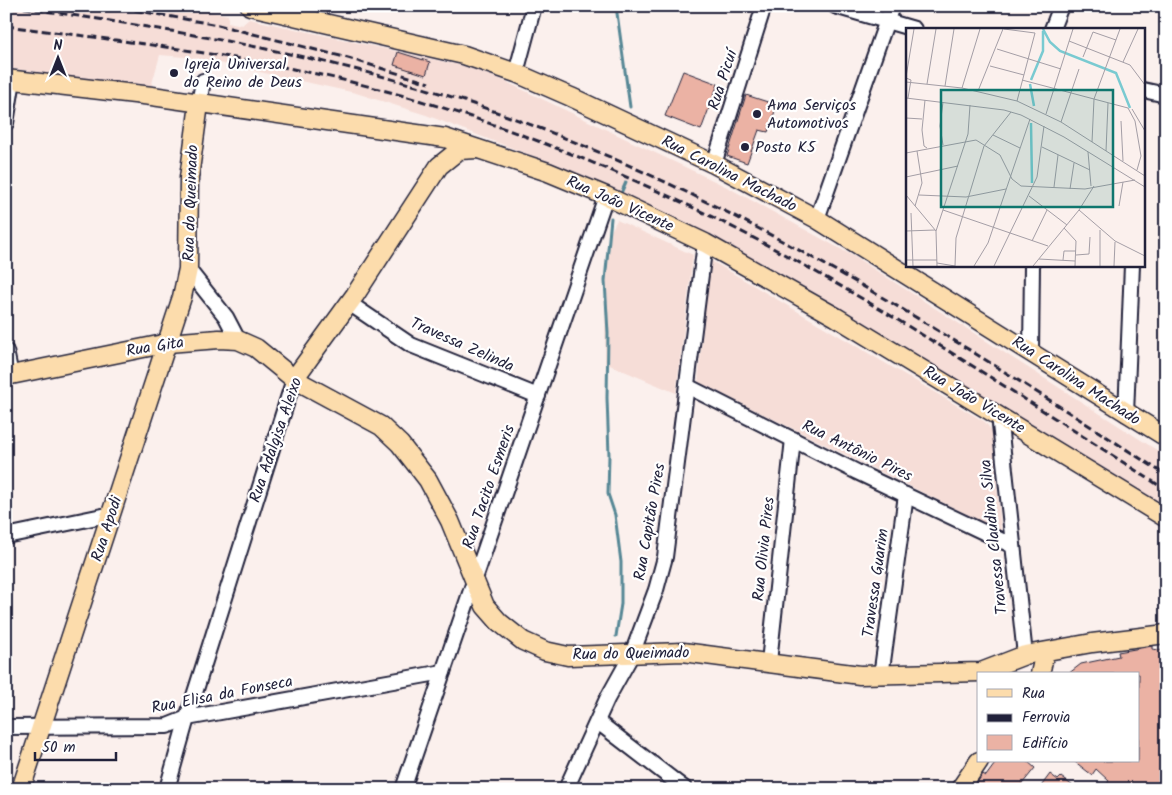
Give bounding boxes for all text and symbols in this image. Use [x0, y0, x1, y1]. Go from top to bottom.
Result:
inset map [906, 28, 1144, 266]
north arrow [32, 32, 82, 82]
text: N [54, 35, 63, 57]
street label: Rua Picuí [702, 45, 745, 113]
place label: Igreja Universal do Reino de Deus [184, 52, 302, 95]
marker: Igreja Universal do Reino de Deus [168, 67, 180, 79]
place label: Ama Serviços Automotivos [767, 93, 856, 136]
marker: Ama Serviços Automotivos [751, 108, 763, 120]
street label: Rua Carolina Machado [657, 129, 801, 219]
place label: Posto K5 [755, 135, 817, 160]
marker: Posto K5 [739, 141, 751, 153]
street label: Rua do Queimado [176, 144, 206, 262]
street label: Rua João Vicente [562, 169, 678, 239]
street label: Travessa Zelinda [406, 311, 518, 379]
street label: Rua Gita [124, 330, 186, 364]
street label: Rua Carolina Machado [1007, 330, 1145, 432]
street label: Rua João Vicente [918, 360, 1030, 440]
street label: Rua Adalgisa Aleixo [243, 374, 309, 506]
street label: Rua Antônio Pires [797, 413, 917, 489]
street label: Rua Tacito Esmeris [456, 421, 522, 552]
street label: Travessa Claudino Silva [973, 458, 1015, 616]
street label: Rua Capitão Pires [627, 461, 673, 583]
street label: Rua Apodi [85, 492, 130, 565]
street label: Rua Olivia Pires [746, 495, 782, 602]
street label: Travessa Guarim [856, 527, 896, 639]
street label: Rua do Queimado [572, 640, 690, 668]
street label: Rua Elisa da Fonseca [149, 669, 295, 721]
legend [977, 672, 1140, 762]
text: Rua [1022, 682, 1045, 706]
text: Ferrovia [1022, 706, 1070, 730]
scale bar [35, 730, 116, 762]
text: Edifício [1022, 732, 1068, 756]
text: 50 m [42, 736, 76, 760]

